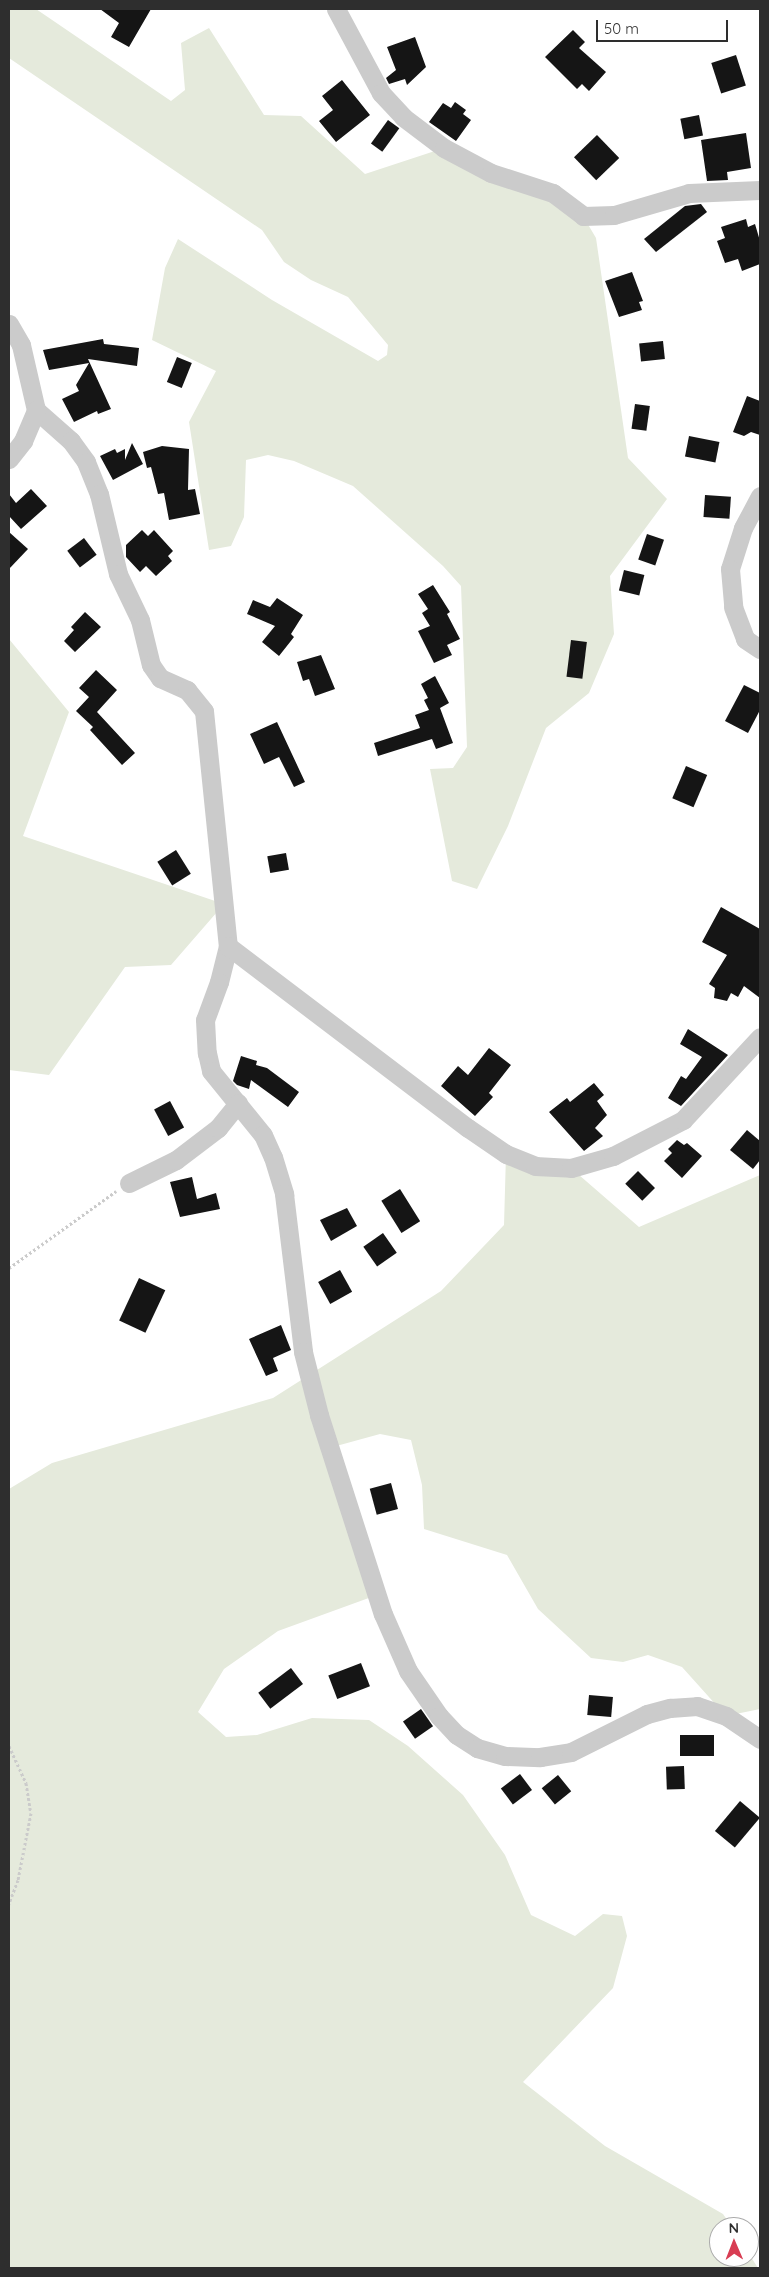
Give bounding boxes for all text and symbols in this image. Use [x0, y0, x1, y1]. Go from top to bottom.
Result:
scale bar [599, 10, 732, 42]
text: 50 m [604, 19, 639, 38]
north arrow [709, 2217, 759, 2267]
text: N [728, 2219, 739, 2237]

